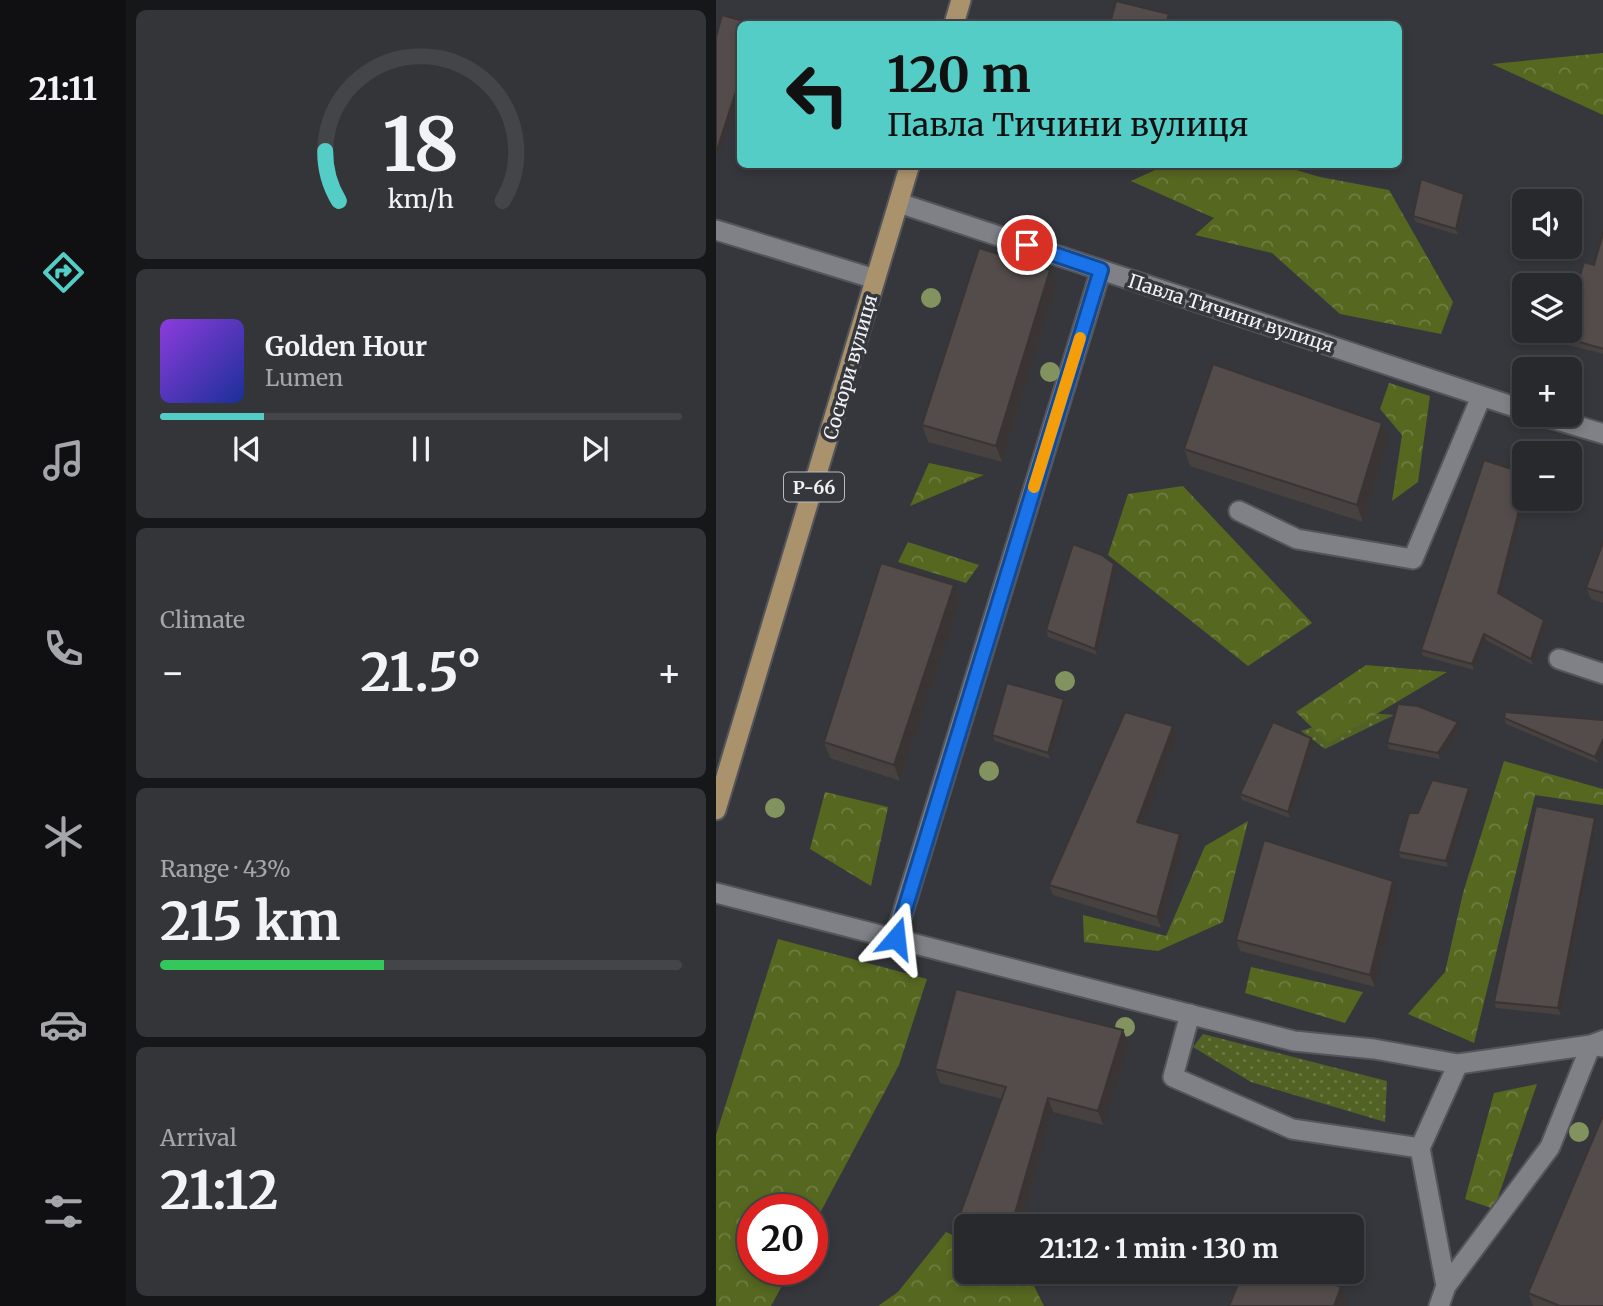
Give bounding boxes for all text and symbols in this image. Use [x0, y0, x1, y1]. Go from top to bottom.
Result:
text: 120 m [887, 44, 1031, 105]
icon: left [772, 49, 863, 140]
text: 21:11 [29, 69, 97, 109]
text: 18 [383, 99, 459, 191]
text: Павла Тичини вулиця [887, 105, 1248, 145]
text: km/h [388, 182, 454, 214]
map controls [1512, 189, 1582, 511]
button: sound [1512, 189, 1582, 259]
pin [997, 215, 1057, 275]
icon: arrive [1008, 226, 1046, 264]
icon: directions [39, 248, 88, 297]
street label: Павла Тичини вулиця [1125, 268, 1337, 358]
button: layers [1512, 273, 1582, 343]
street label: Сосюри вулиця [818, 292, 882, 442]
text: Golden Hour [265, 330, 427, 363]
button: + [1512, 357, 1582, 427]
text: Lumen [265, 363, 343, 392]
icon: previous [228, 430, 266, 468]
icon: pause [402, 430, 440, 468]
icon: next [576, 430, 614, 468]
icon: music [39, 436, 88, 485]
button: − [1512, 441, 1582, 511]
road number: Р-66 [784, 472, 844, 502]
text: Climate [160, 605, 245, 634]
icon: phone [39, 624, 88, 673]
text: 21.5° [360, 640, 482, 705]
text: − [160, 649, 185, 696]
text: + [657, 649, 682, 696]
icon: climate [39, 812, 88, 861]
text: Range · 43% [160, 854, 291, 883]
text: 215 km [160, 889, 341, 954]
position arrow [859, 901, 933, 975]
icon: car [39, 1000, 88, 1049]
text: Arrival [160, 1123, 237, 1152]
text: 21:12 [160, 1158, 279, 1223]
icon: filters [39, 1187, 88, 1236]
speed limit sign: 20 [737, 1194, 828, 1285]
text: 21:12 · 1 min · 130 m [1039, 1232, 1279, 1265]

